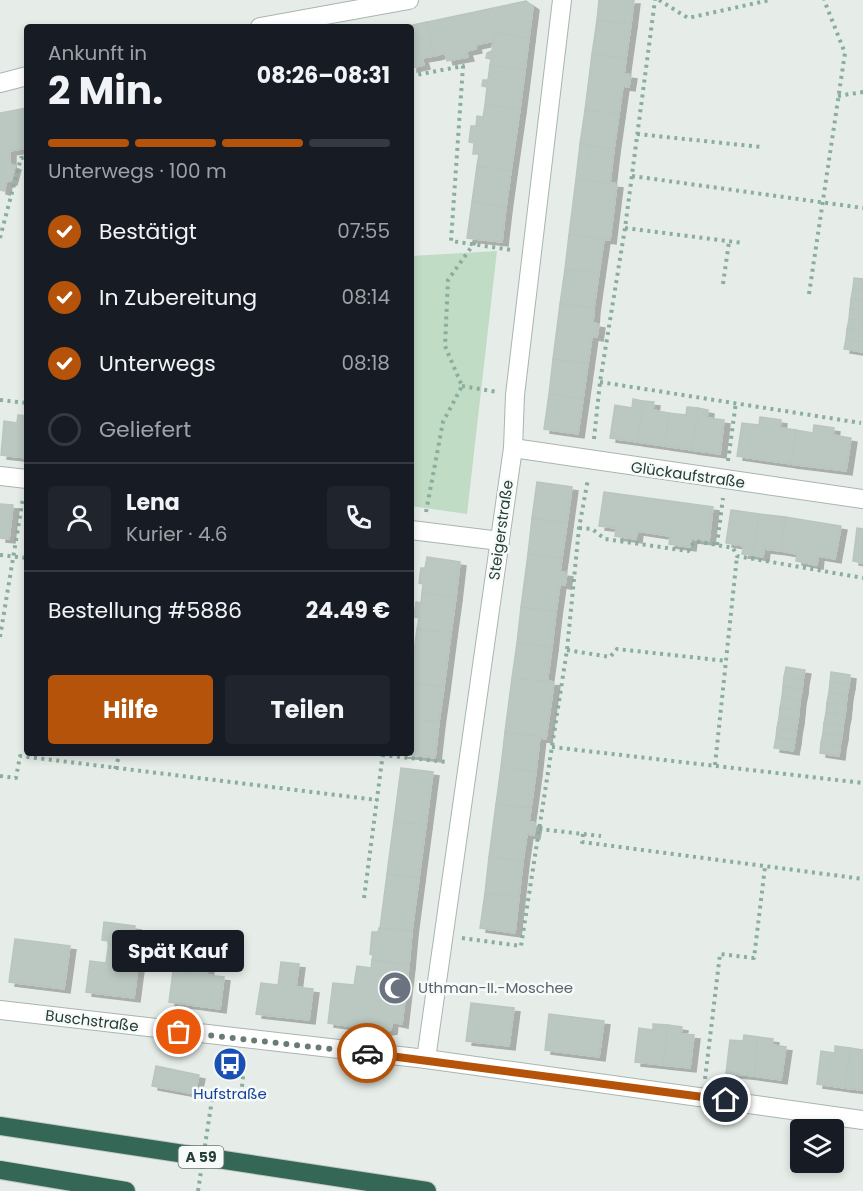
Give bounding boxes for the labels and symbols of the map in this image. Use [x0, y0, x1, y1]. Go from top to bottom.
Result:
street label: Glückaufstraße [630, 456, 746, 493]
street label: Steigerstraße [483, 479, 518, 581]
callout: Spät Kauf [113, 930, 245, 972]
mosque icon: Uthman-II.-Moschee [377, 970, 413, 1006]
place label: Uthman-II.-Moschee [418, 977, 573, 998]
street label: Buschstraße [44, 1004, 140, 1037]
pin [153, 1006, 204, 1057]
courier [337, 1023, 397, 1083]
bus stop icon: Hufstraße [212, 1046, 248, 1082]
pin [700, 1074, 751, 1125]
place label: Hufstraße [193, 1083, 267, 1104]
road number: A 59 [178, 1146, 224, 1168]

